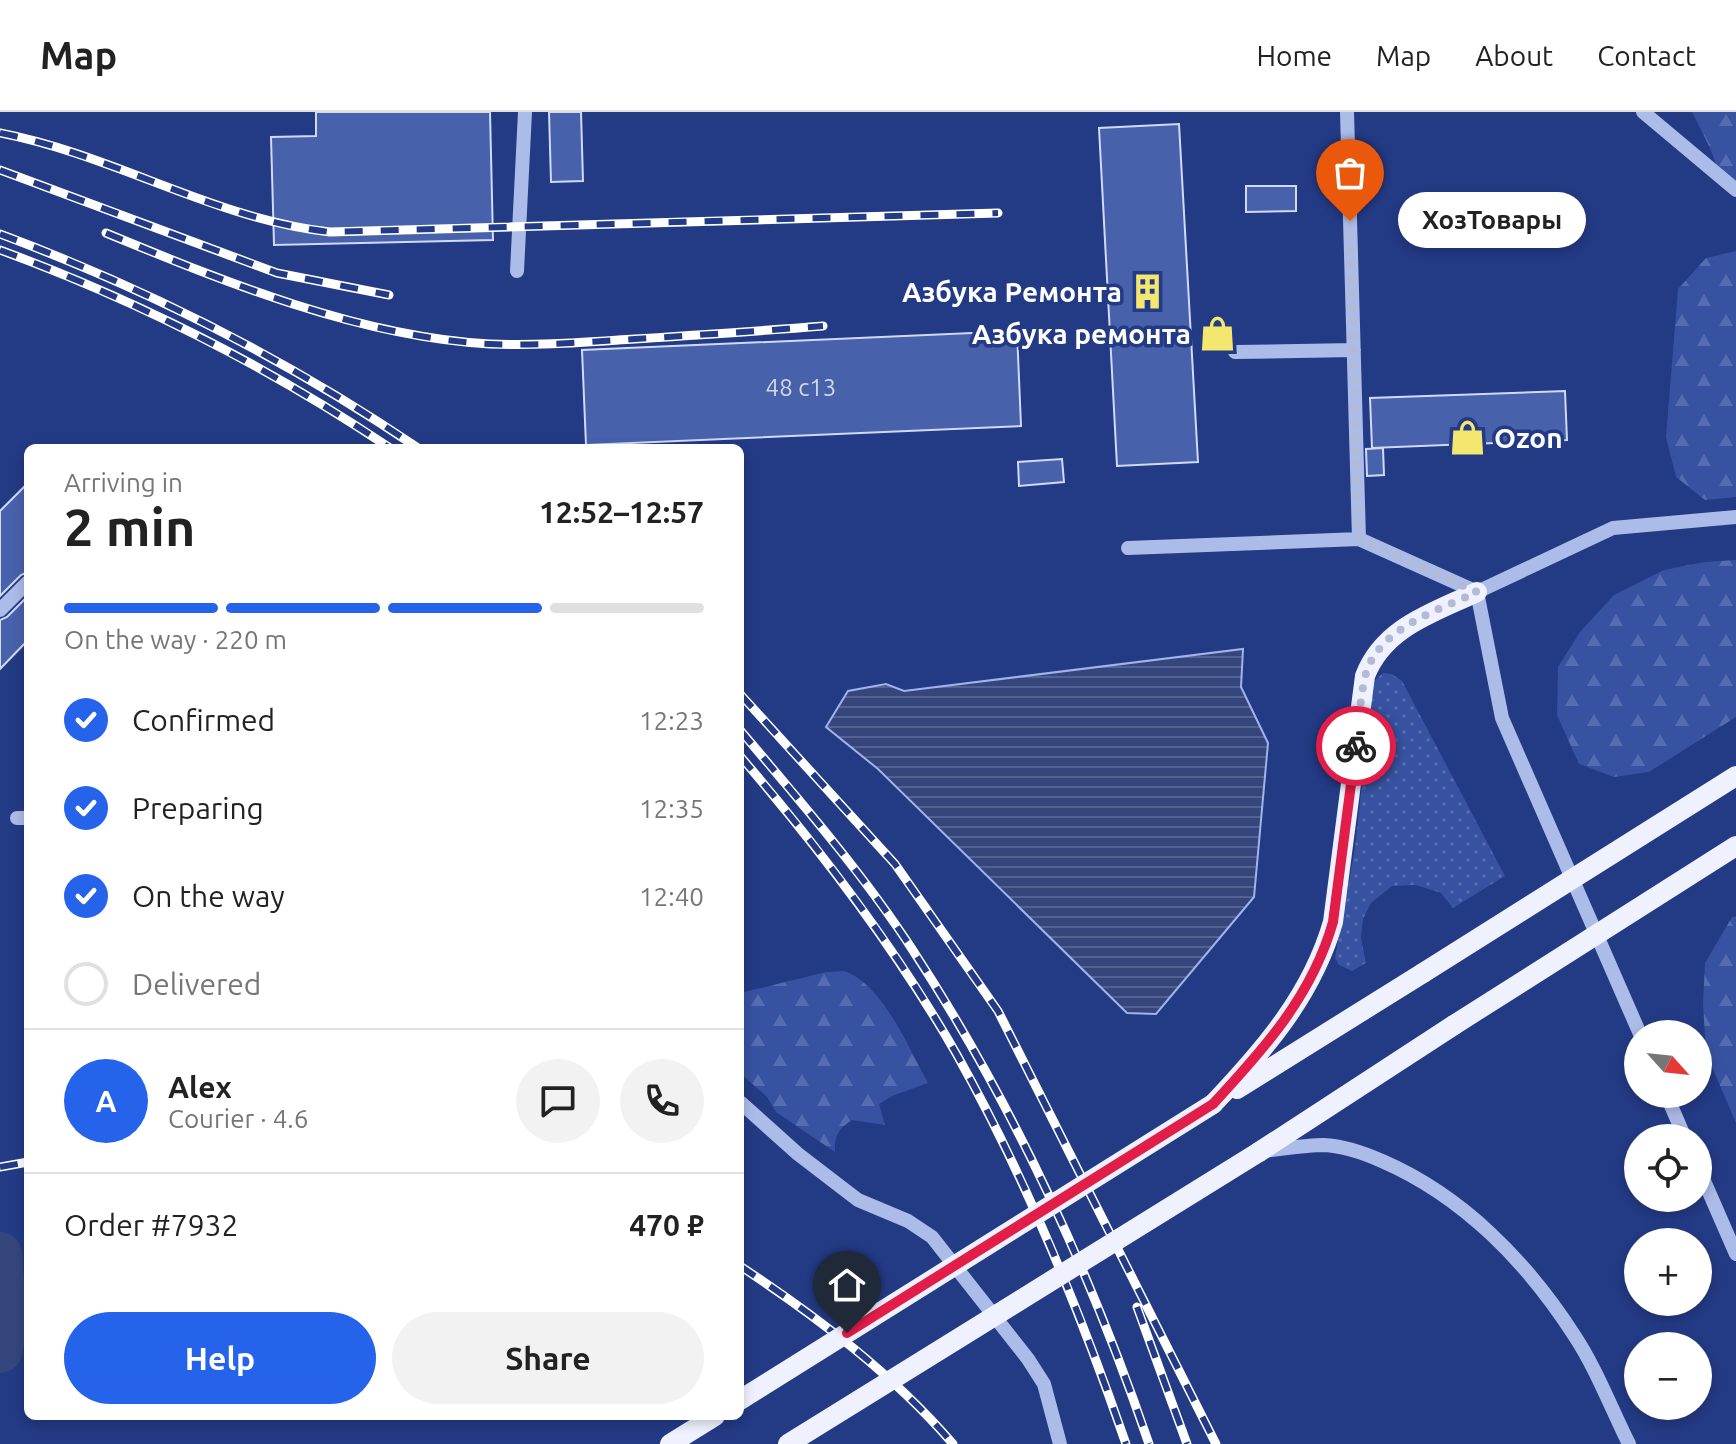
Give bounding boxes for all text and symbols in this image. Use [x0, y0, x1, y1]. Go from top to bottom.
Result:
text: Map [40, 34, 117, 76]
text: Home [1257, 40, 1332, 71]
text: Map [1376, 40, 1431, 71]
text: About [1475, 40, 1553, 71]
text: Contact [1597, 40, 1696, 71]
pin [1316, 139, 1384, 221]
icon: bag [1328, 151, 1372, 195]
callout: ХозТовары [1398, 193, 1586, 249]
text: ХозТовары [1422, 205, 1562, 234]
building icon: Азбука Ремонта [1129, 273, 1167, 311]
place label: Азбука Ремонта [902, 276, 1122, 307]
shop icon: Азбука ремонта [1198, 315, 1236, 353]
place label: Азбука ремонта [972, 318, 1191, 349]
house number: 48 с13 [766, 374, 836, 401]
shop icon: Ozon [1449, 419, 1487, 457]
place label: Ozon [1494, 422, 1563, 453]
text: Arriving in [64, 468, 183, 497]
text: 12:52–12:57 [539, 495, 704, 529]
text: 2 min [64, 498, 195, 556]
text: On the way · 220 m [64, 625, 287, 654]
icon: check [64, 698, 108, 742]
text: Confirmed [132, 703, 275, 737]
text: 12:23 [639, 706, 704, 735]
courier [1316, 706, 1396, 786]
icon: bike [1334, 724, 1378, 768]
icon: check [64, 786, 108, 830]
text: Preparing [132, 791, 264, 825]
text: 12:35 [639, 794, 704, 823]
icon: check [64, 874, 108, 918]
text: On the way [132, 879, 285, 913]
text: 12:40 [639, 882, 704, 911]
text: Delivered [132, 967, 261, 1001]
north arrow [1624, 1020, 1712, 1108]
map controls [1624, 1020, 1712, 1420]
button: chat [516, 1059, 600, 1143]
button: phone [620, 1059, 704, 1143]
text: Alex [168, 1070, 232, 1104]
text: A [95, 1084, 117, 1118]
text: Courier · 4.6 [168, 1104, 308, 1133]
button: locate [1624, 1124, 1712, 1212]
text: Order #7932 [64, 1208, 238, 1242]
text: 470 ₽ [629, 1208, 704, 1242]
button: + [1624, 1228, 1712, 1316]
pin [813, 1251, 881, 1333]
icon: home [825, 1263, 869, 1307]
button: Help [64, 1312, 376, 1404]
button: Share [392, 1312, 704, 1404]
button: − [1624, 1332, 1712, 1420]

